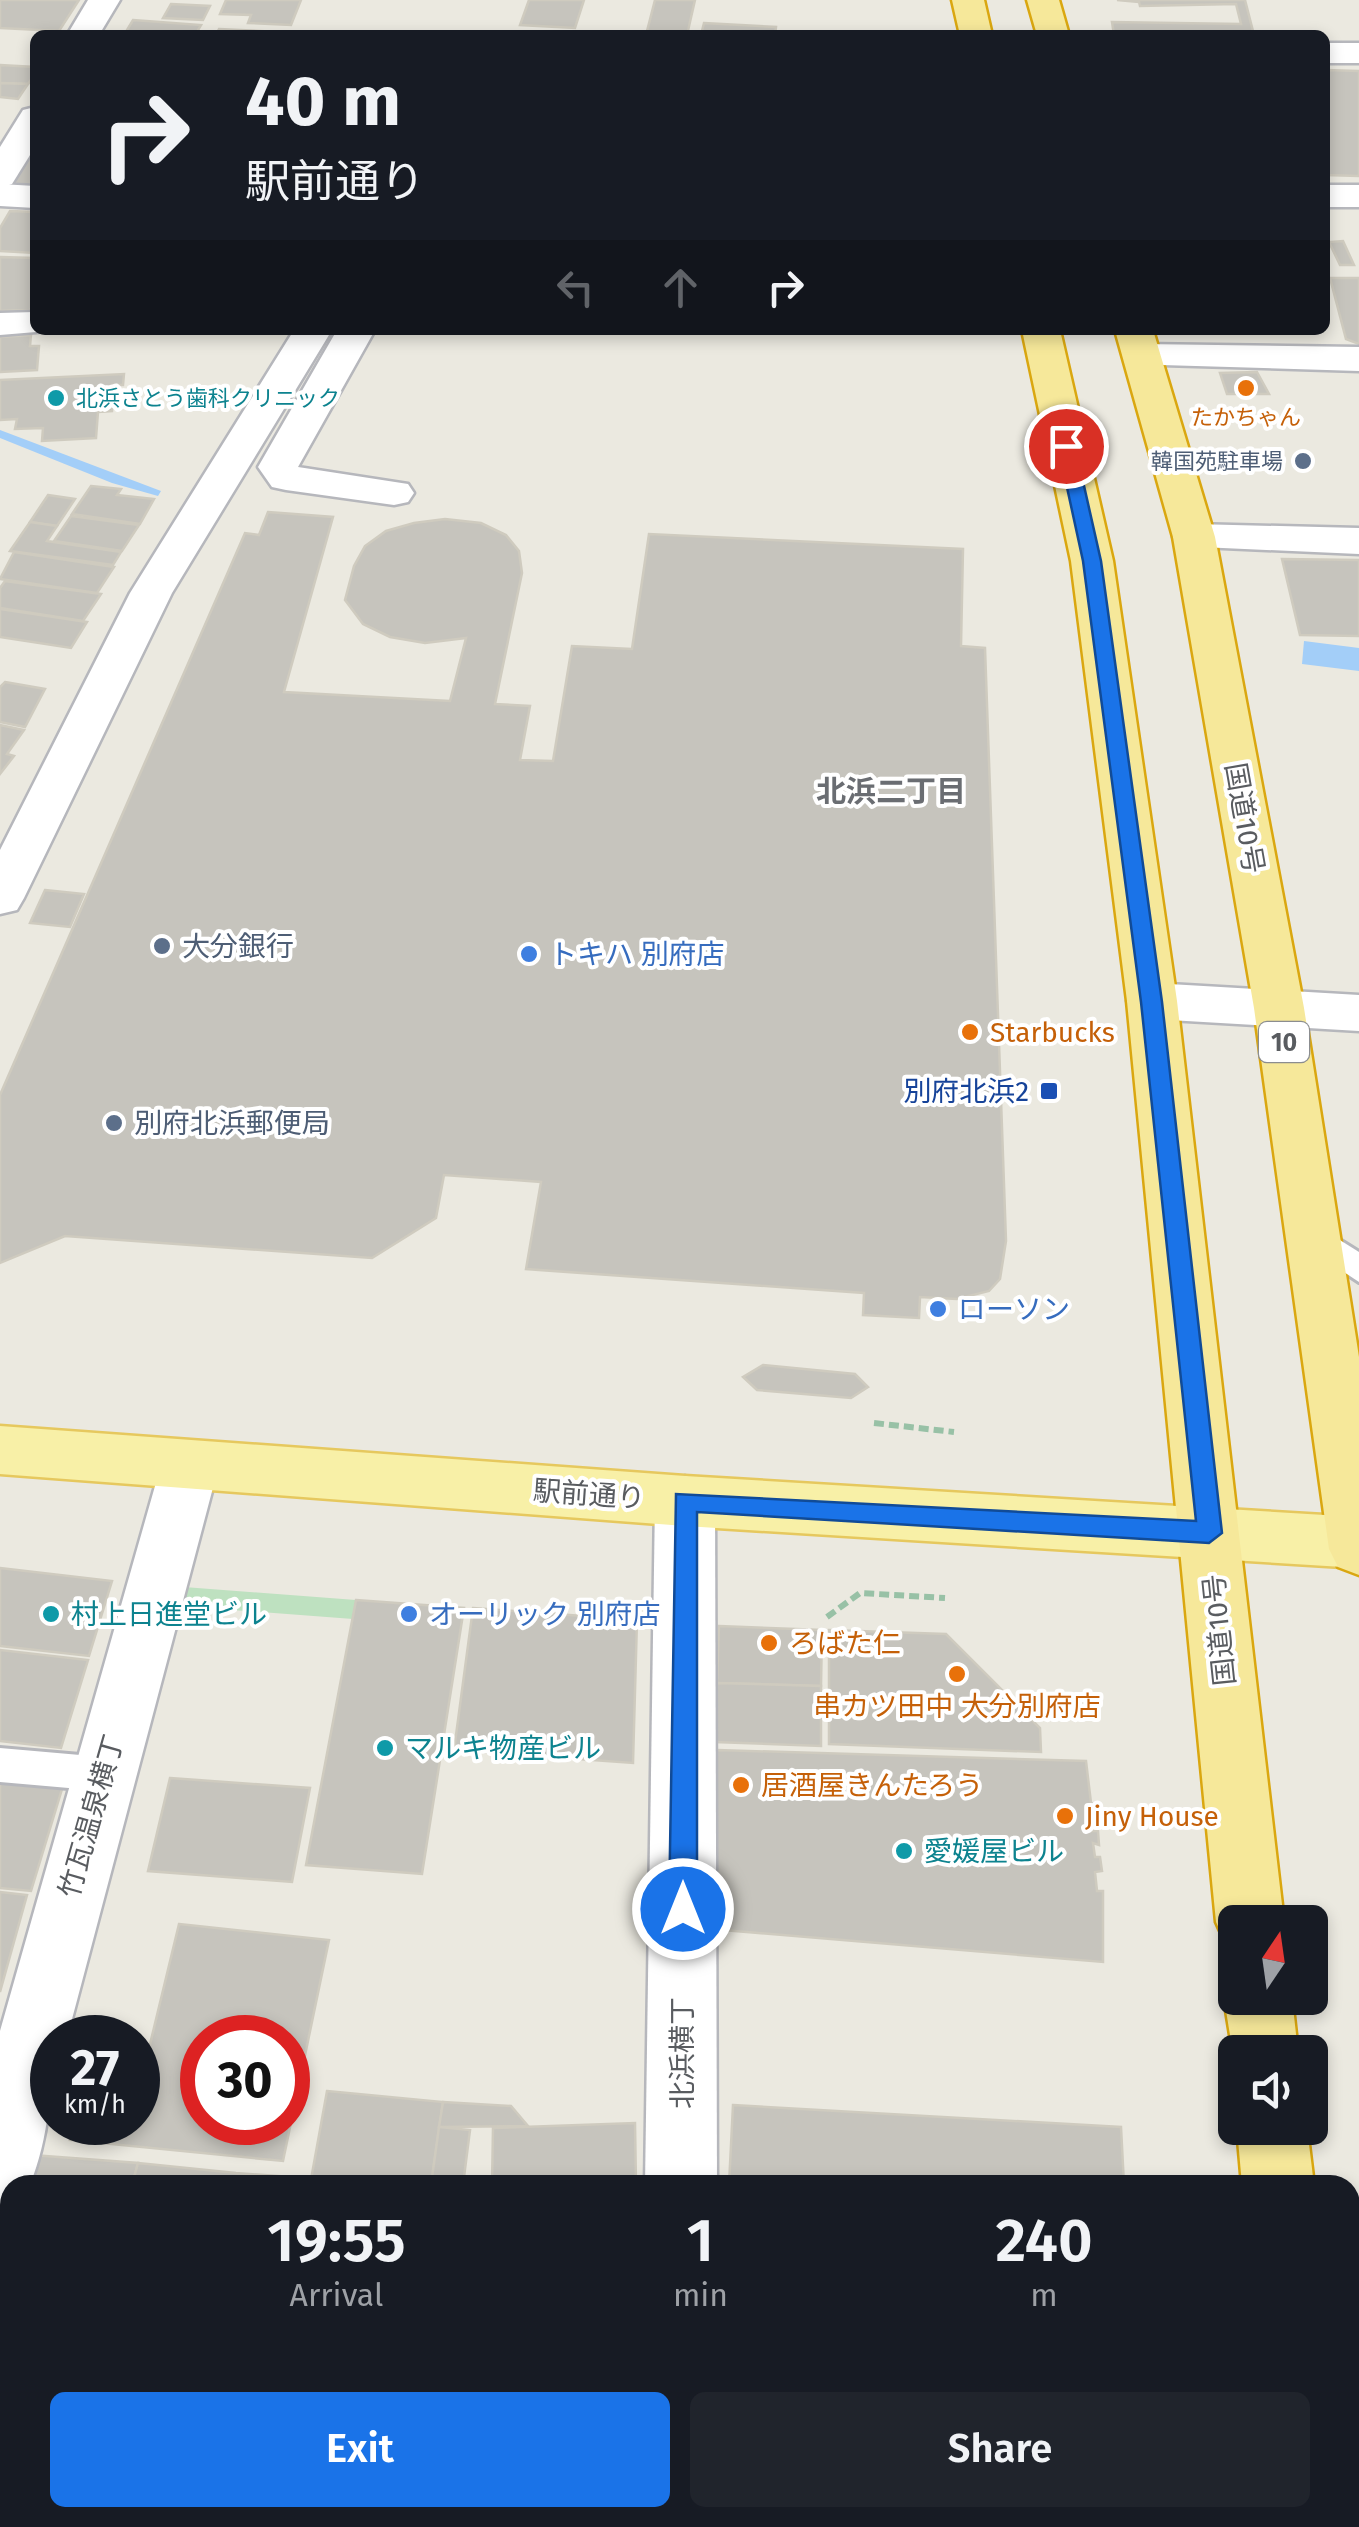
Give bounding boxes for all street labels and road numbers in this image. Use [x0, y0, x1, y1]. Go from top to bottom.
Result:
street label: 国道10号 [1219, 760, 1270, 876]
road number: 10 [1259, 1022, 1309, 1062]
street label: 駅前通り [532, 1474, 646, 1515]
street label: 国道10号 [1197, 1573, 1242, 1687]
street label: 竹瓦温泉横丁 [52, 1731, 130, 1901]
street label: 北浜横丁 [666, 1997, 699, 2109]

